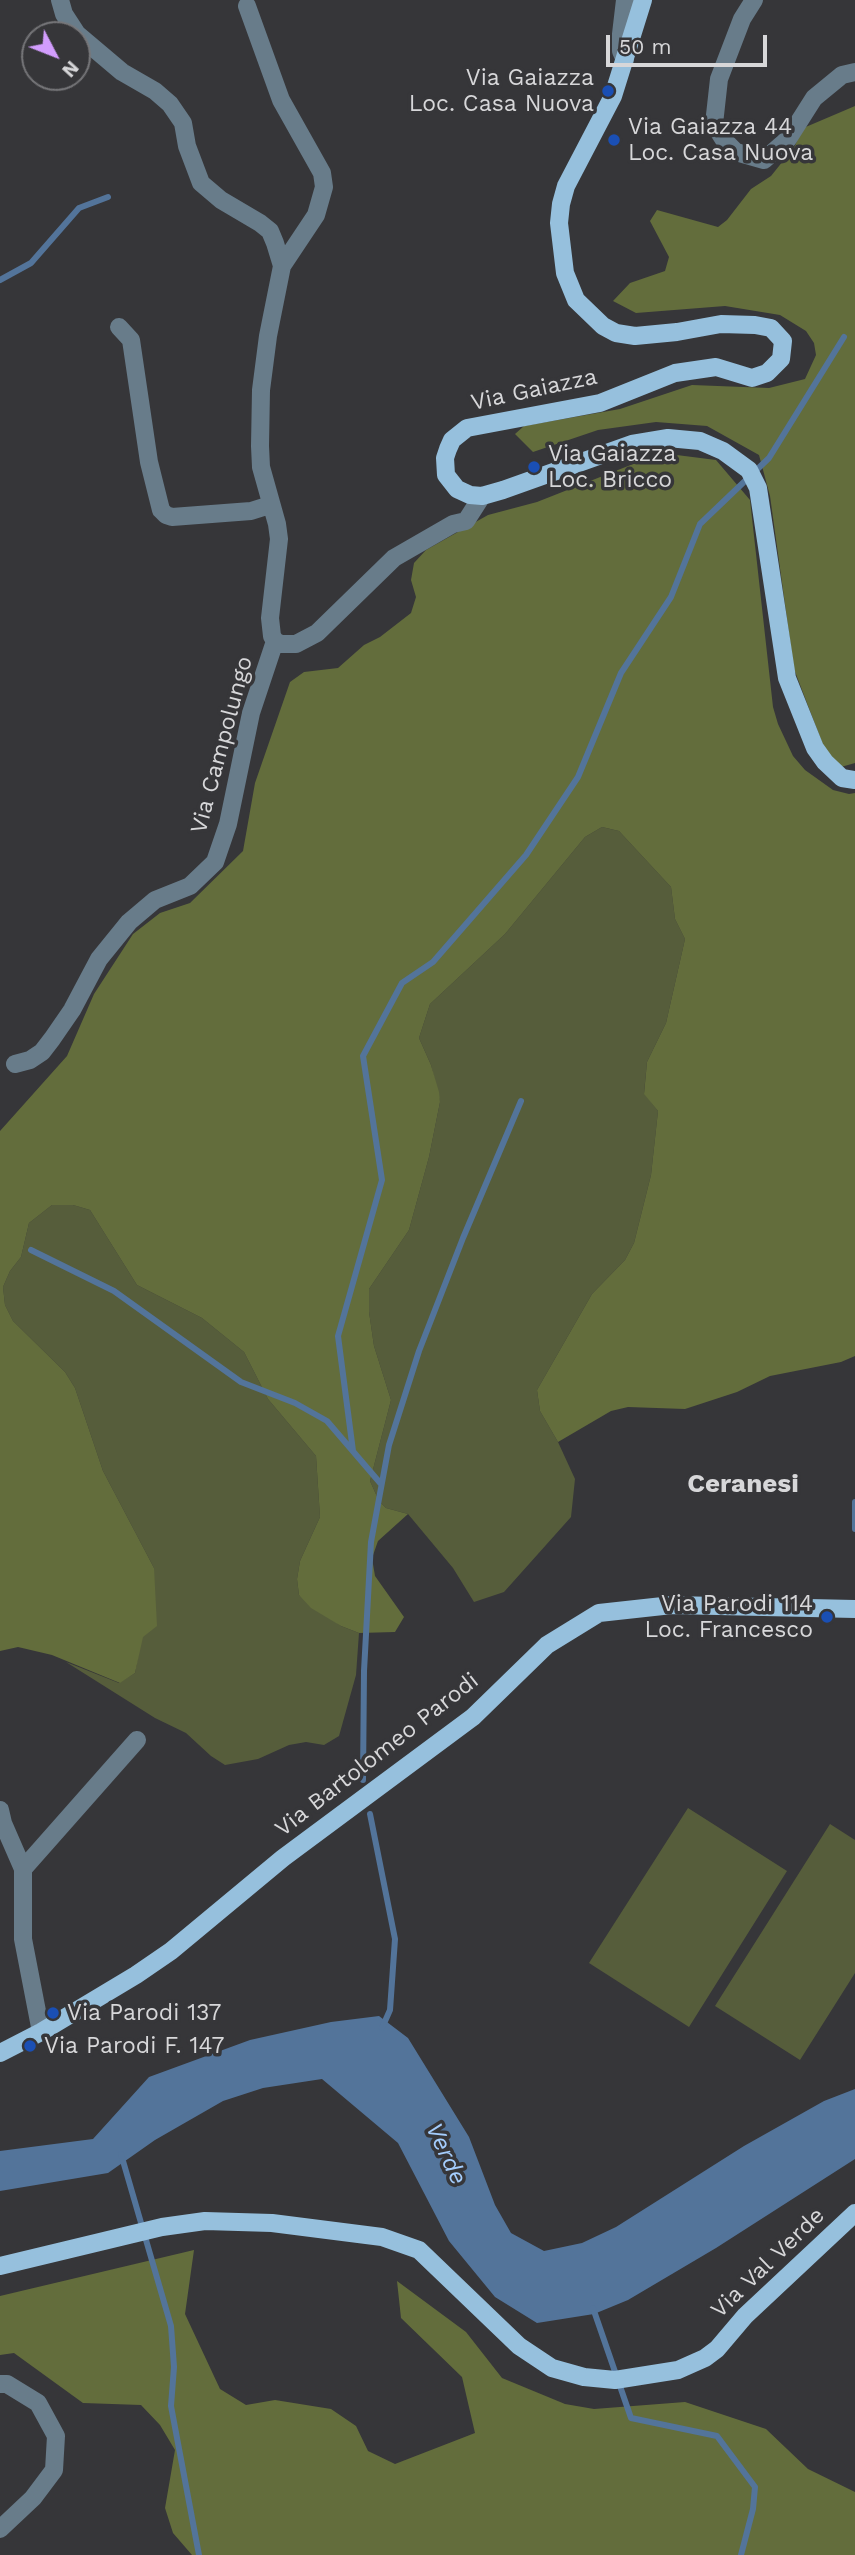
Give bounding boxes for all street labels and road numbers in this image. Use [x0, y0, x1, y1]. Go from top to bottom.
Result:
street label: Via Gaiazza [468, 363, 600, 417]
street label: Via Campolungo [185, 653, 259, 837]
street label: Via Bartolomeo Parodi [270, 1667, 484, 1843]
street label: Via Val Verde [705, 2202, 831, 2324]

